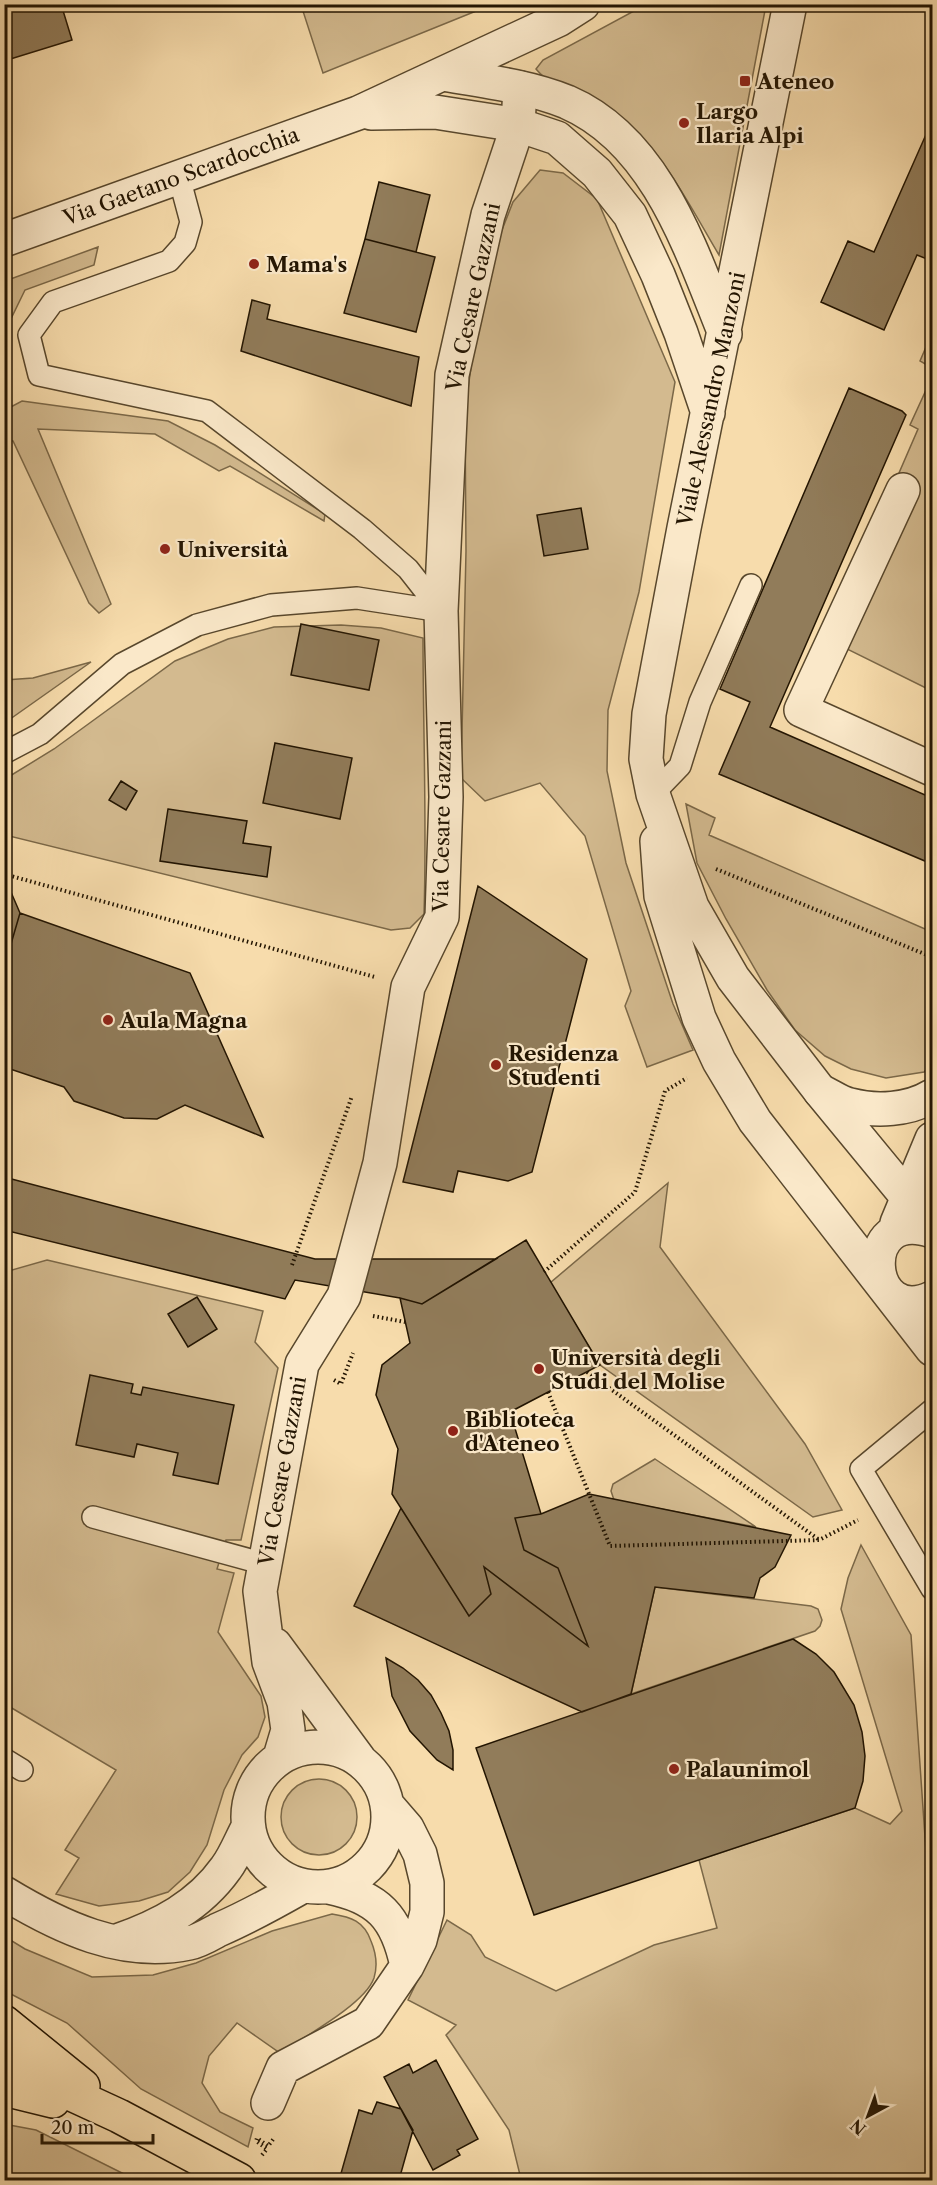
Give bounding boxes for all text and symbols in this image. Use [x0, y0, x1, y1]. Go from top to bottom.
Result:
place label: Ateneo [756, 69, 834, 94]
marker: Ateneo [738, 74, 752, 88]
place label: Largo Ilaria Alpi [696, 99, 804, 148]
marker: Largo Ilaria Alpi [677, 116, 691, 130]
street label: Via Gaetano Scardocchia [59, 121, 303, 231]
street label: Via Cesare Gazzani [441, 200, 505, 395]
place label: Mama's [266, 252, 347, 277]
marker: Mama's [247, 257, 261, 271]
street label: Viale Alessandro Manzoni [672, 269, 750, 530]
place label: Università [177, 537, 289, 562]
marker: Università [158, 542, 172, 556]
street label: Via Cesare Gazzani [428, 720, 456, 913]
place label: Aula Magna [119, 1008, 248, 1033]
marker: Aula Magna [101, 1013, 115, 1027]
place label: Residenza Studenti [508, 1041, 620, 1090]
marker: Residenza Studenti [489, 1058, 503, 1072]
place label: Università degli Studi del Molise [551, 1345, 725, 1394]
marker: Università degli Studi del Molise [532, 1362, 546, 1376]
street label: Via Cesare Gazzani [253, 1374, 311, 1569]
place label: Biblioteca d'Ateneo [465, 1407, 576, 1456]
marker: Biblioteca d'Ateneo [446, 1424, 460, 1438]
place label: Palaunimol [686, 1757, 809, 1782]
marker: Palaunimol [667, 1762, 681, 1776]
north arrow [838, 2086, 898, 2146]
scale bar [42, 2107, 153, 2145]
text: N [846, 2115, 870, 2139]
text: 20 m [51, 2117, 95, 2139]

